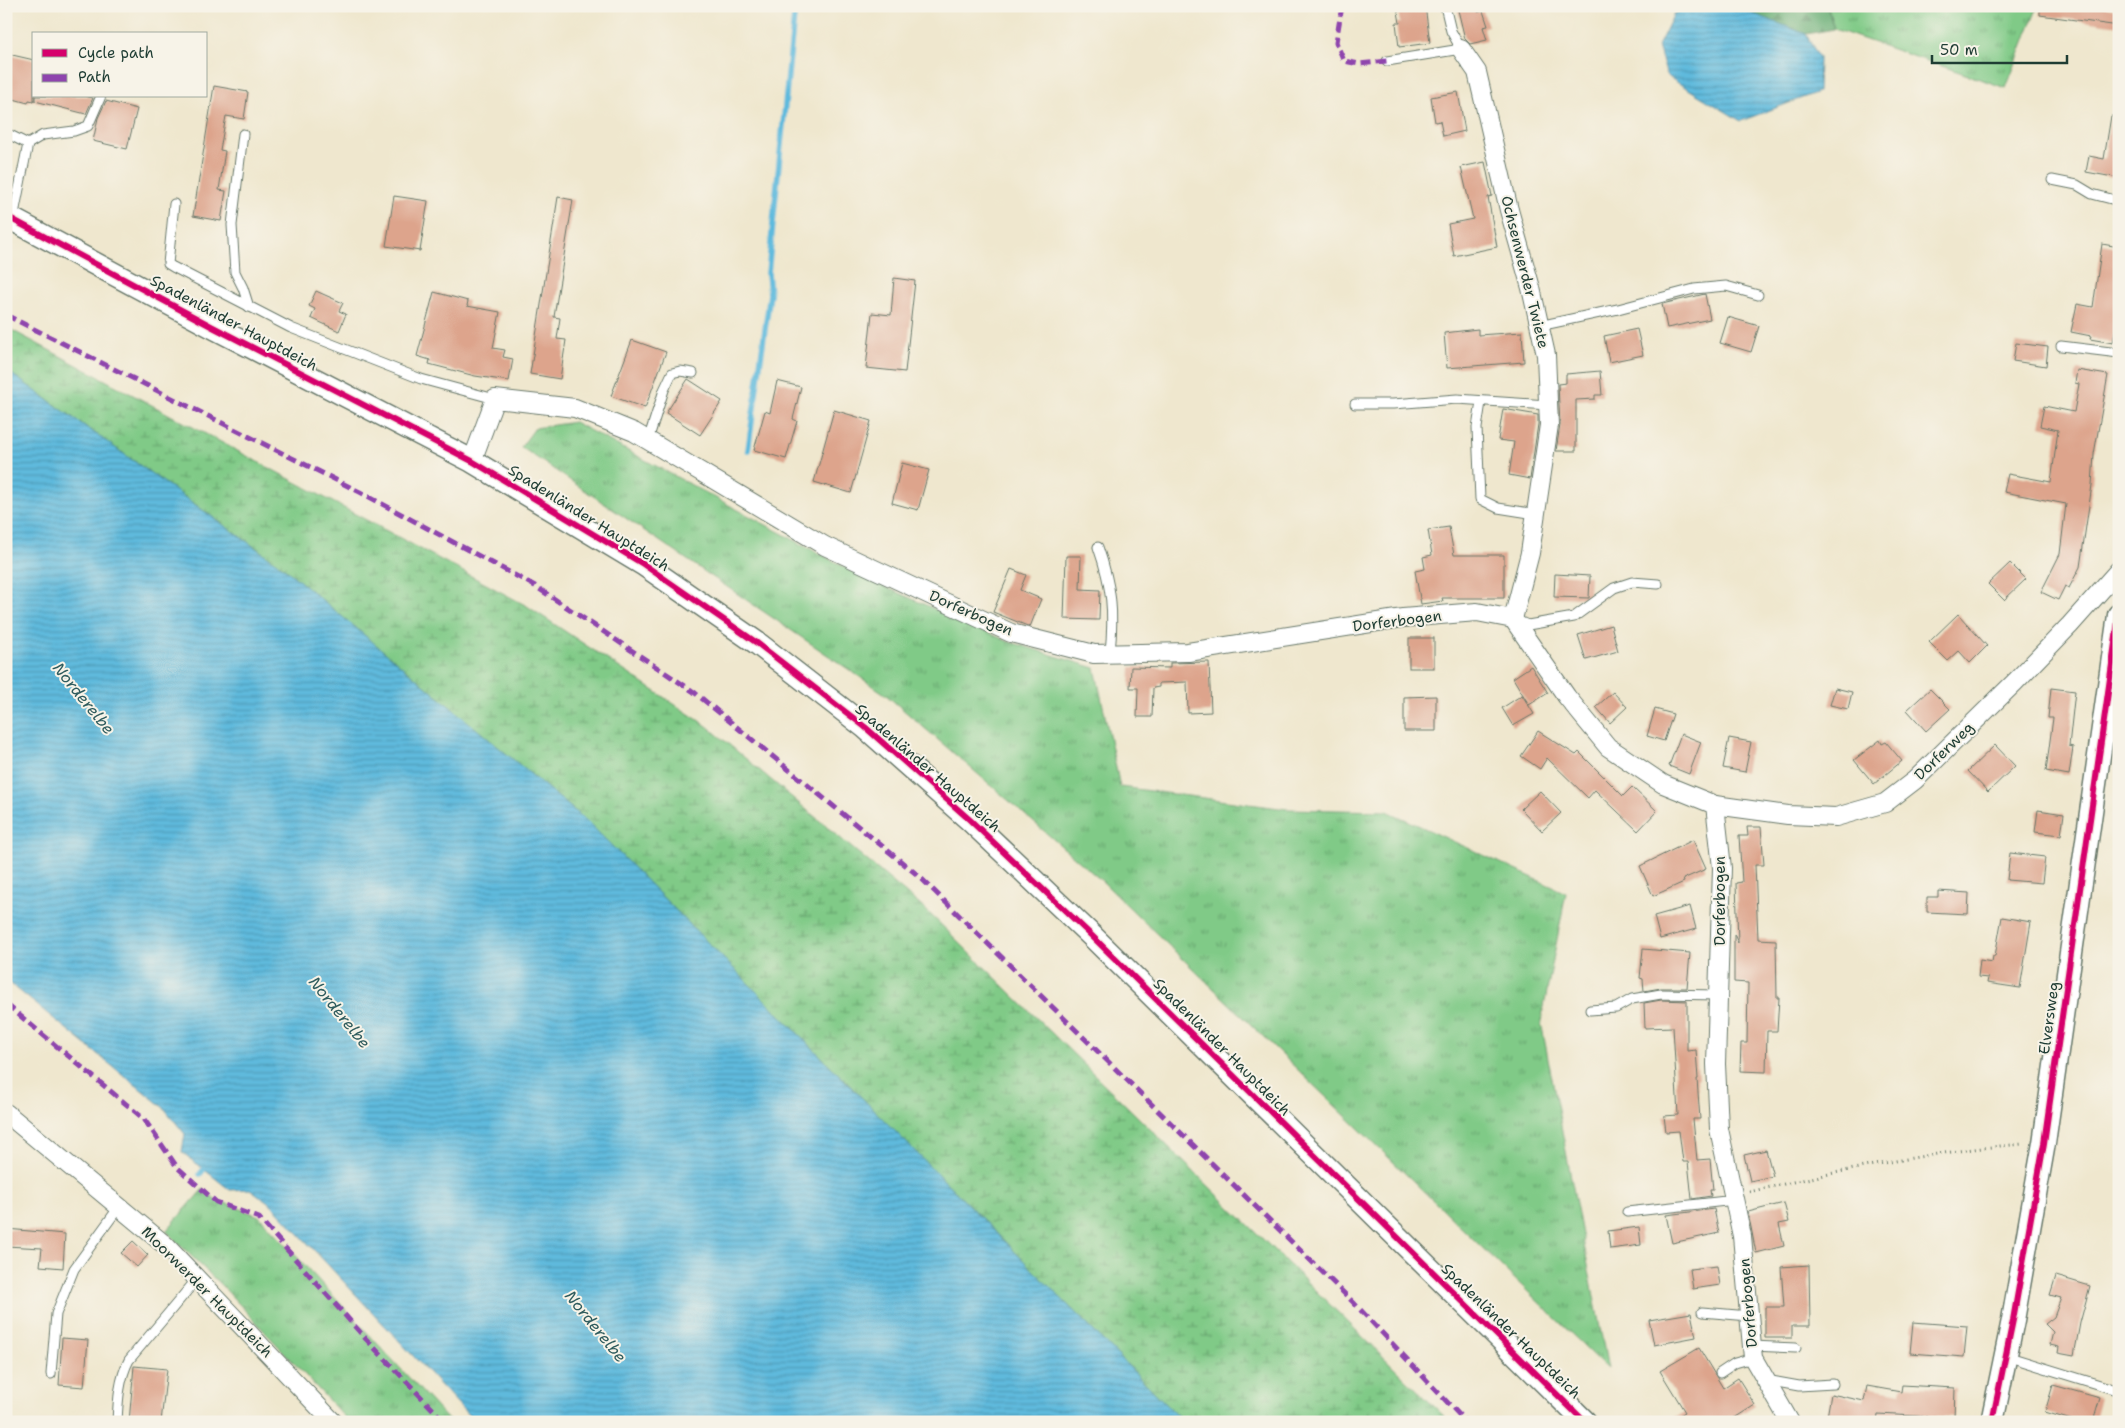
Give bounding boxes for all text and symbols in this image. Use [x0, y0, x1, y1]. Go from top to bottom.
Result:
legend [32, 32, 208, 98]
scale bar [1932, 32, 2068, 64]
text: 50 m [1940, 40, 1978, 60]
text: Cycle path [78, 43, 154, 63]
text: Path [78, 67, 111, 87]
street label: Ochsenwerder Twiete [1496, 194, 1554, 350]
street label: Spadenländer Hauptdeich [147, 270, 321, 376]
street label: Spadenländer Hauptdeich [505, 460, 673, 576]
street label: Dorferbogen [926, 586, 1016, 640]
street label: Dorferbogen [1351, 606, 1443, 636]
water label: Norderelbe [48, 658, 119, 739]
street label: Spadenländer Hauptdeich [851, 699, 1005, 837]
street label: Dorferweg [1910, 717, 1978, 785]
street label: Dorferbogen [1710, 856, 1730, 946]
water label: Norderelbe [304, 972, 375, 1053]
street label: Spadenländer Hauptdeich [1149, 974, 1295, 1120]
street label: Elversweg [2034, 980, 2064, 1056]
street label: Moorwerder Hauptdeich [137, 1222, 277, 1362]
street label: Dorferbogen [1734, 1257, 1762, 1349]
street label: Spadenländer Hauptdeich [1437, 1259, 1585, 1403]
water label: Norderelbe [560, 1286, 631, 1367]

